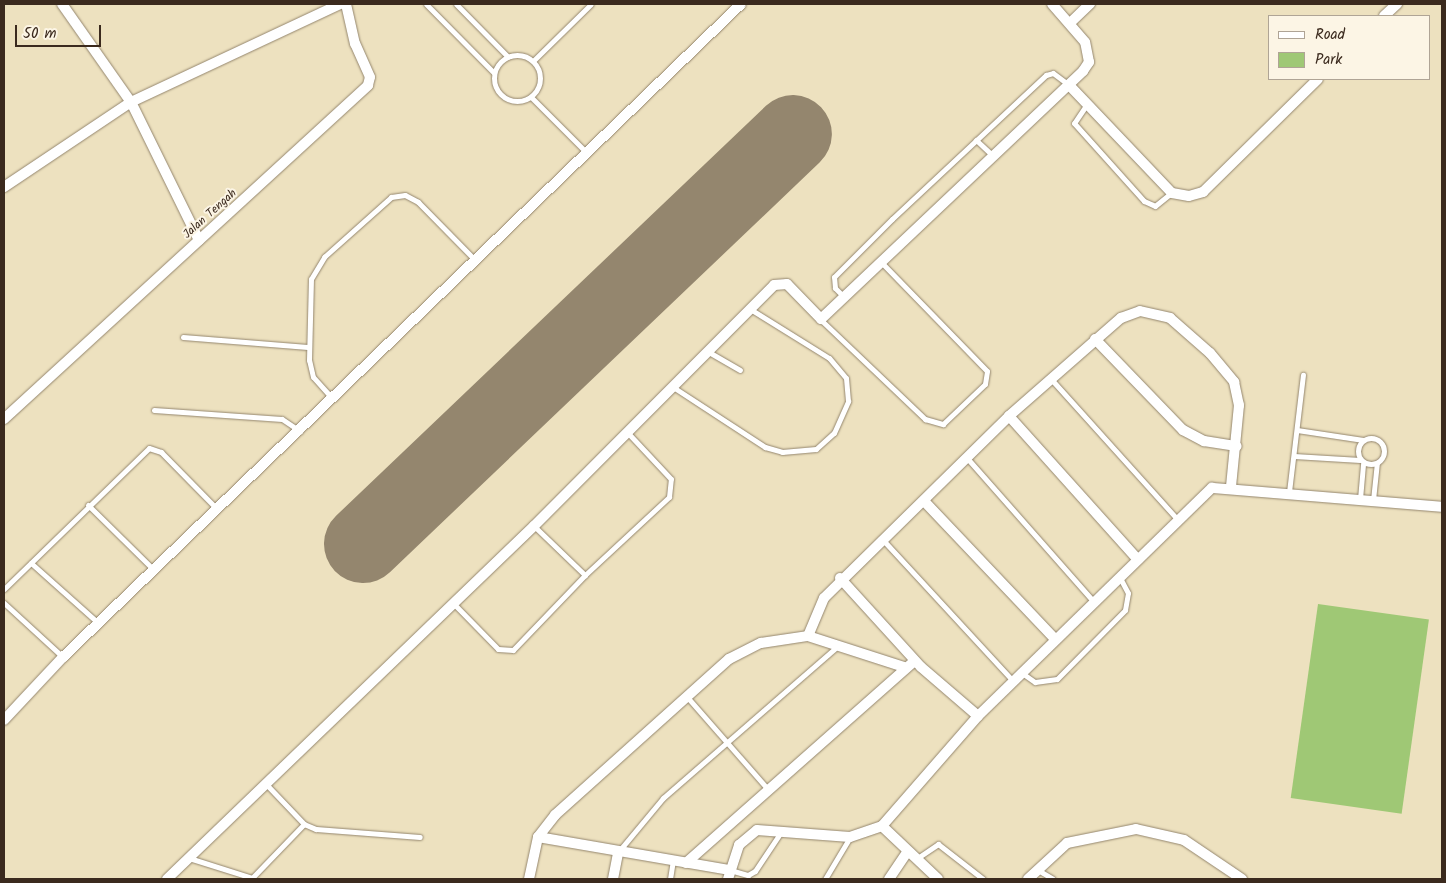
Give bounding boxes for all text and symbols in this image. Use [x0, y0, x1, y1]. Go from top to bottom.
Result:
scale bar [18, 15, 104, 47]
legend [1268, 15, 1431, 80]
text: 50 m [23, 22, 57, 46]
text: Road [1315, 23, 1345, 47]
text: Park [1315, 48, 1342, 72]
street label: Jalan Tengah [180, 186, 240, 242]

